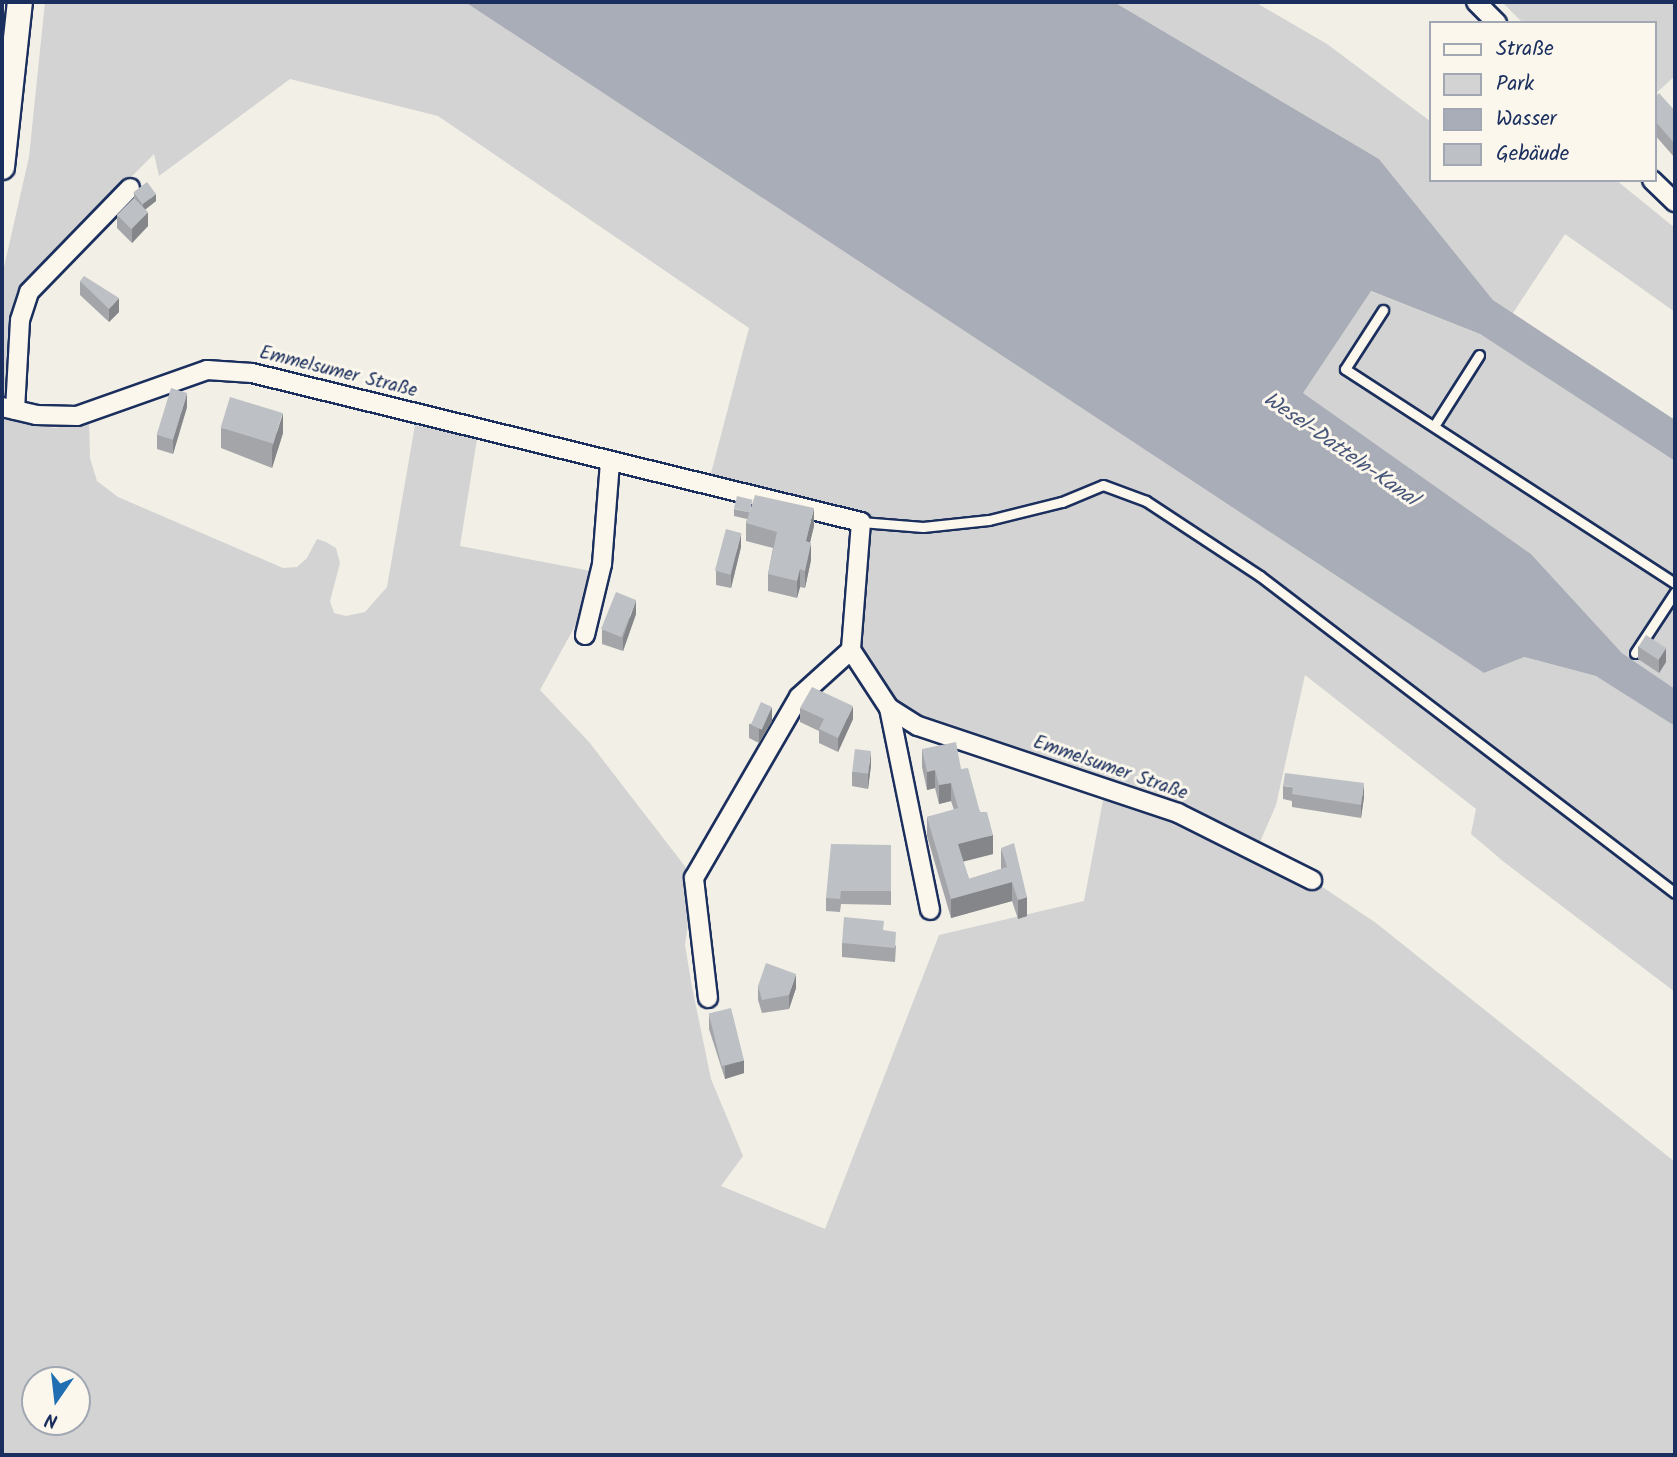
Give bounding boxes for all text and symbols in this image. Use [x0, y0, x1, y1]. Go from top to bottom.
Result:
legend [1428, 21, 1656, 182]
text: Straße [1496, 33, 1554, 66]
text: Park [1496, 68, 1534, 101]
text: Wasser [1496, 103, 1557, 136]
text: Gebäude [1496, 138, 1569, 171]
street label: Emmelsumer Straße [257, 342, 419, 404]
water label: Wesel-Datteln-Kanal [1258, 387, 1422, 513]
street label: Emmelsumer Straße [1030, 732, 1190, 806]
north arrow [21, 1366, 91, 1436]
text: N [42, 1403, 61, 1435]

